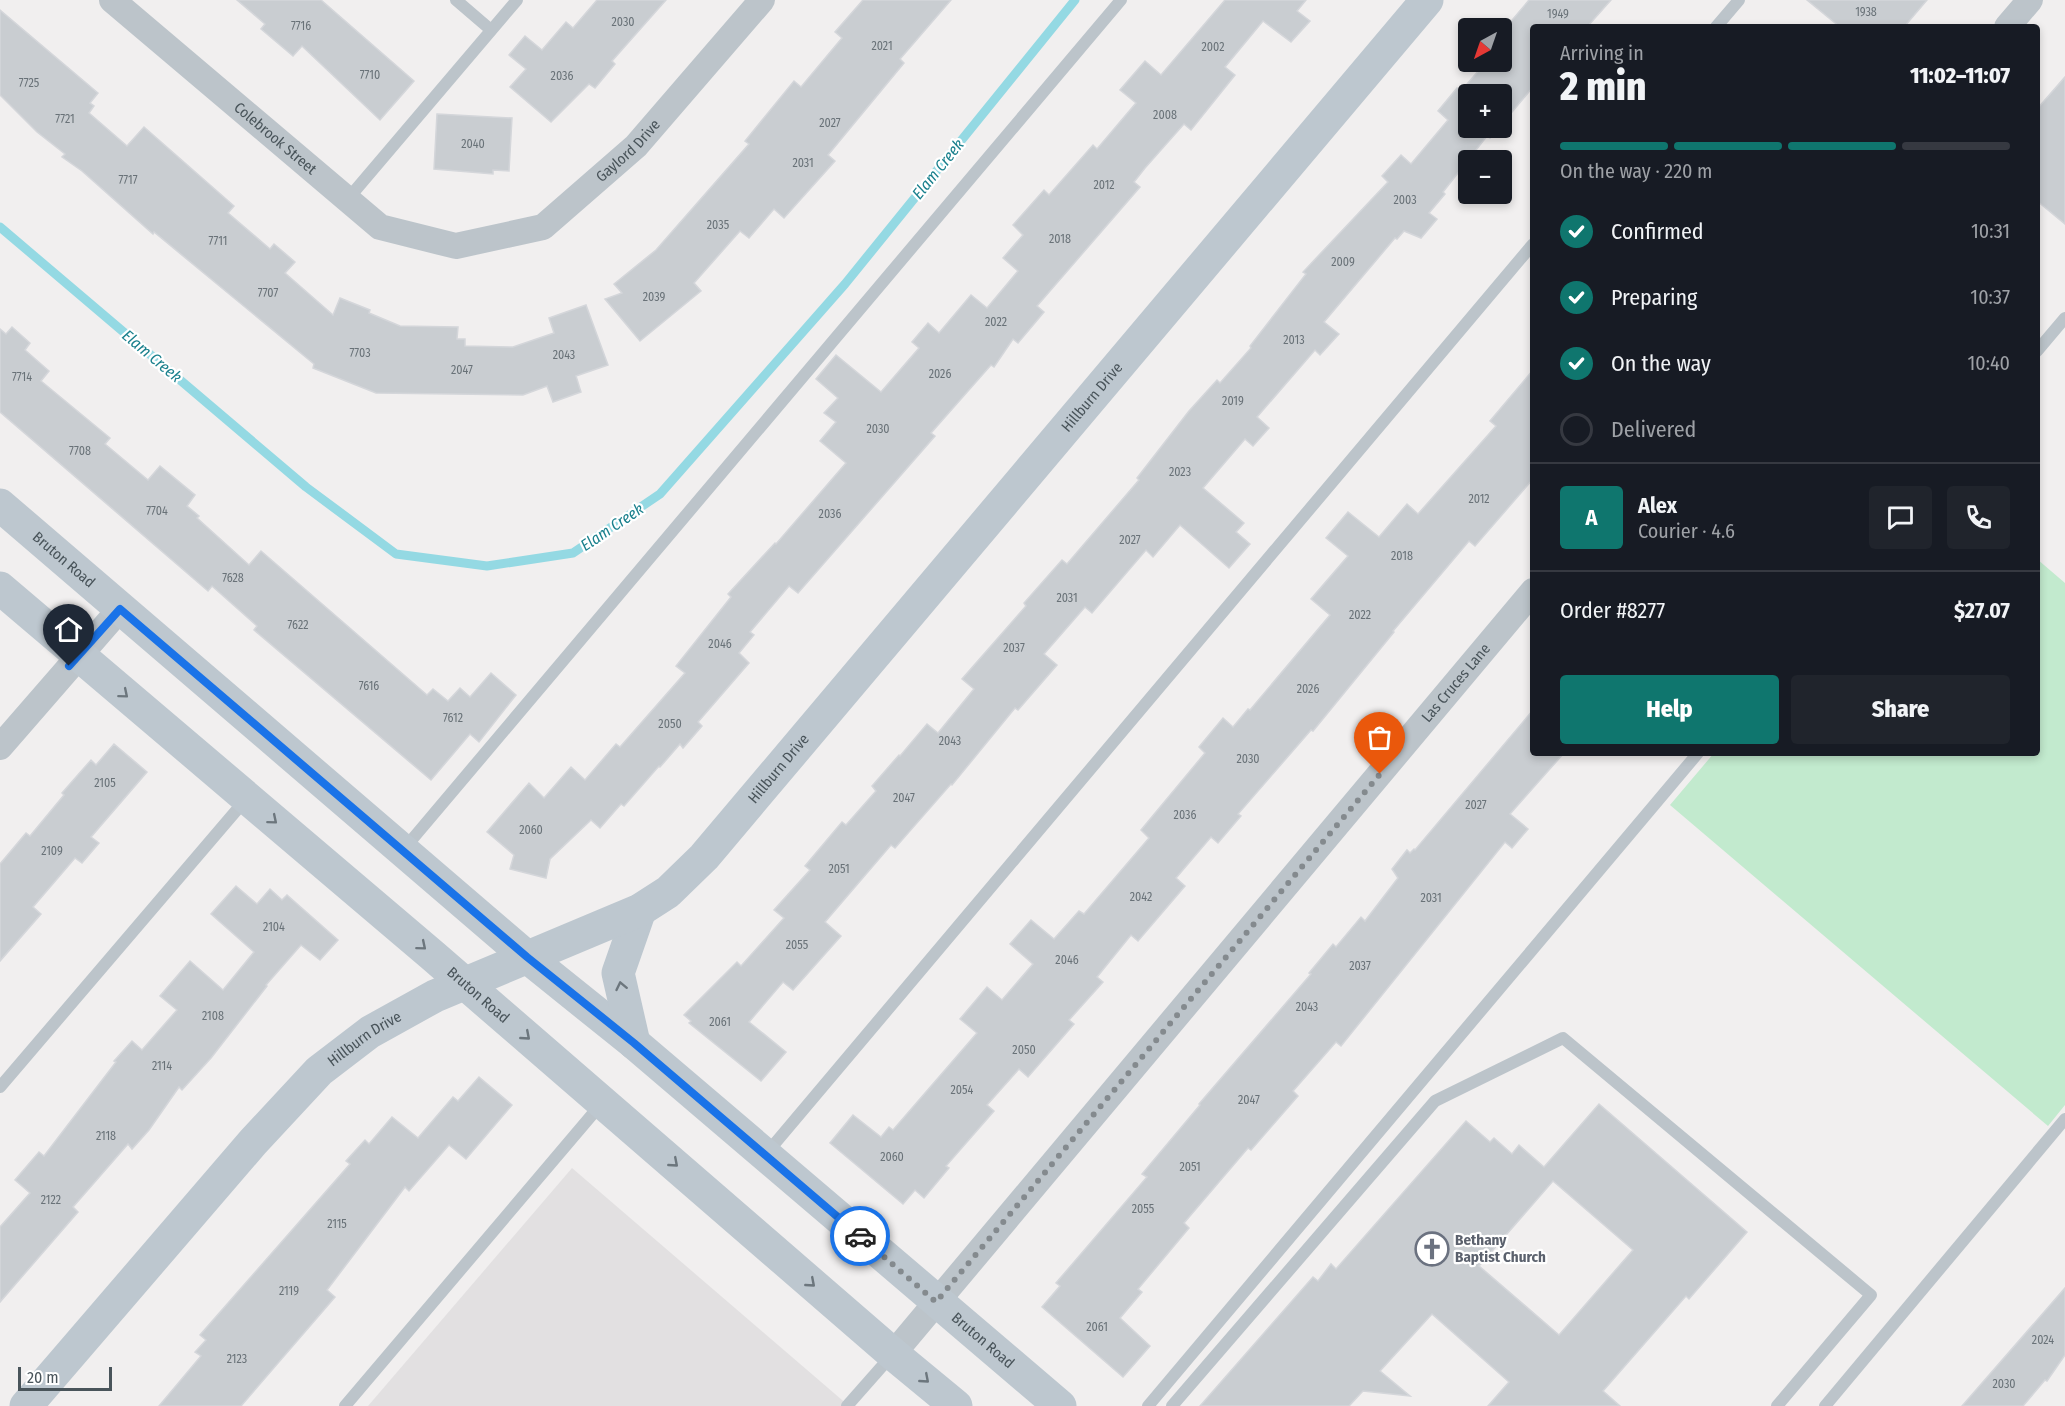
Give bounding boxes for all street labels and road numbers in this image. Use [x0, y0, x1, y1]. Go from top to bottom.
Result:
street label: Colebrook Street [230, 98, 320, 178]
street label: Gaylord Drive [592, 116, 664, 186]
street label: Hillburn Drive [1058, 359, 1126, 436]
street label: Bruton Road [29, 528, 99, 591]
street label: Las Cruces Lane [1418, 640, 1494, 726]
street label: Hillburn Drive [744, 730, 813, 807]
street label: Bruton Road [443, 963, 513, 1027]
street label: Hillburn Drive [324, 1008, 404, 1070]
street label: Bruton Road [948, 1309, 1018, 1372]

